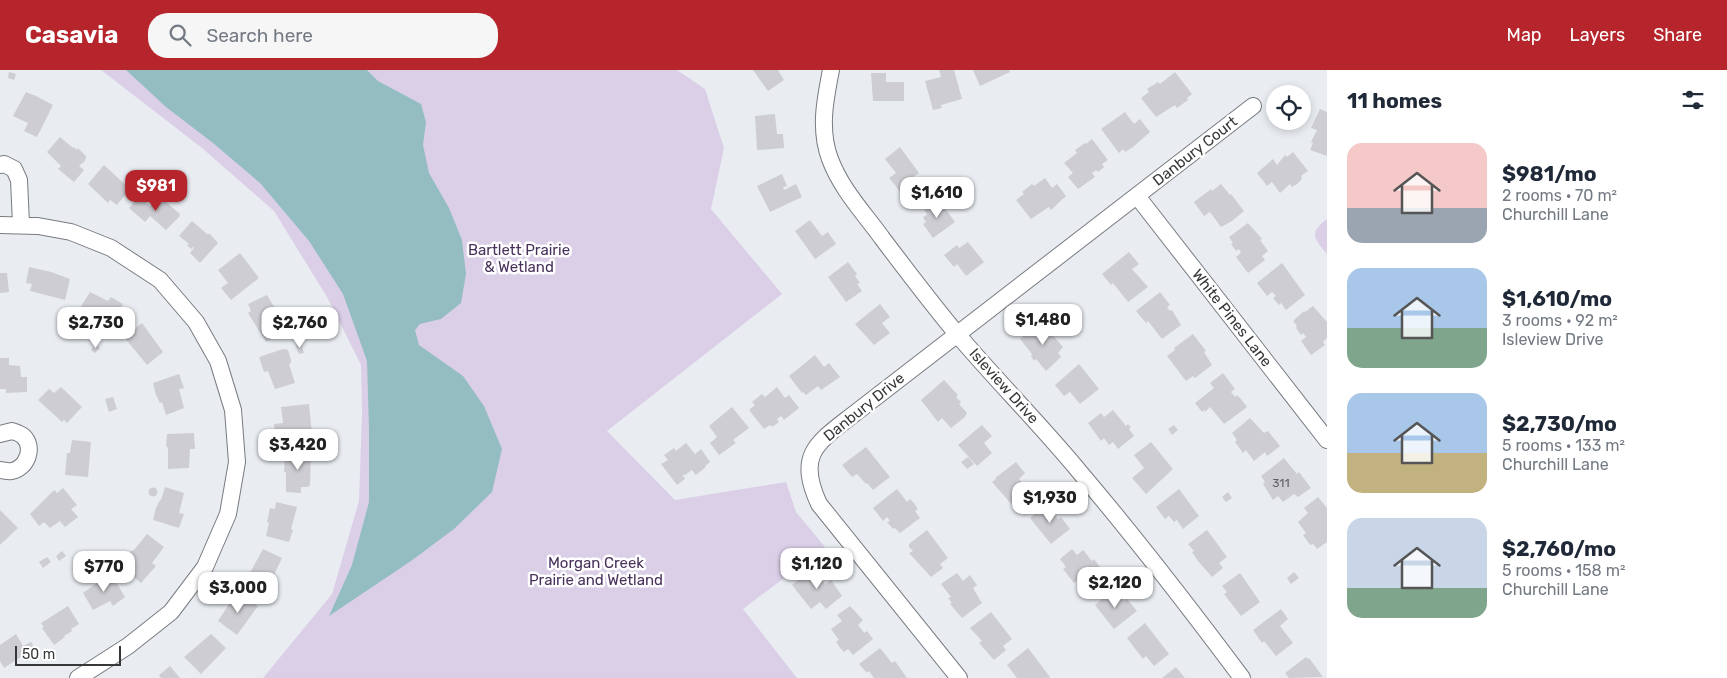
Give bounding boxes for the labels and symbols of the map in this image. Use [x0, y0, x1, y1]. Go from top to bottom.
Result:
street label: Danbury Court [1149, 112, 1241, 190]
pin: $981 [126, 170, 186, 212]
pin: $1,610 [896, 176, 978, 219]
park label: Bartlett Prairie & Wetland [468, 241, 570, 276]
street label: White Pines Lane [1188, 266, 1276, 370]
pin: $1,480 [1002, 304, 1084, 346]
pin: $2,730 [55, 306, 137, 349]
pin: $2,760 [259, 306, 341, 349]
street label: Isleview Drive [965, 345, 1043, 427]
street label: Danbury Drive [820, 369, 908, 445]
pin: $3,420 [257, 428, 339, 471]
house number: 311 [1272, 476, 1290, 490]
pin: $1,930 [1009, 482, 1091, 524]
pin: $1,120 [776, 548, 858, 590]
pin: $770 [74, 550, 134, 593]
park label: Morgan Creek Prairie and Wetland [529, 554, 663, 589]
pin: $2,120 [1074, 566, 1156, 609]
pin: $3,000 [197, 572, 279, 614]
scale bar [15, 643, 121, 666]

